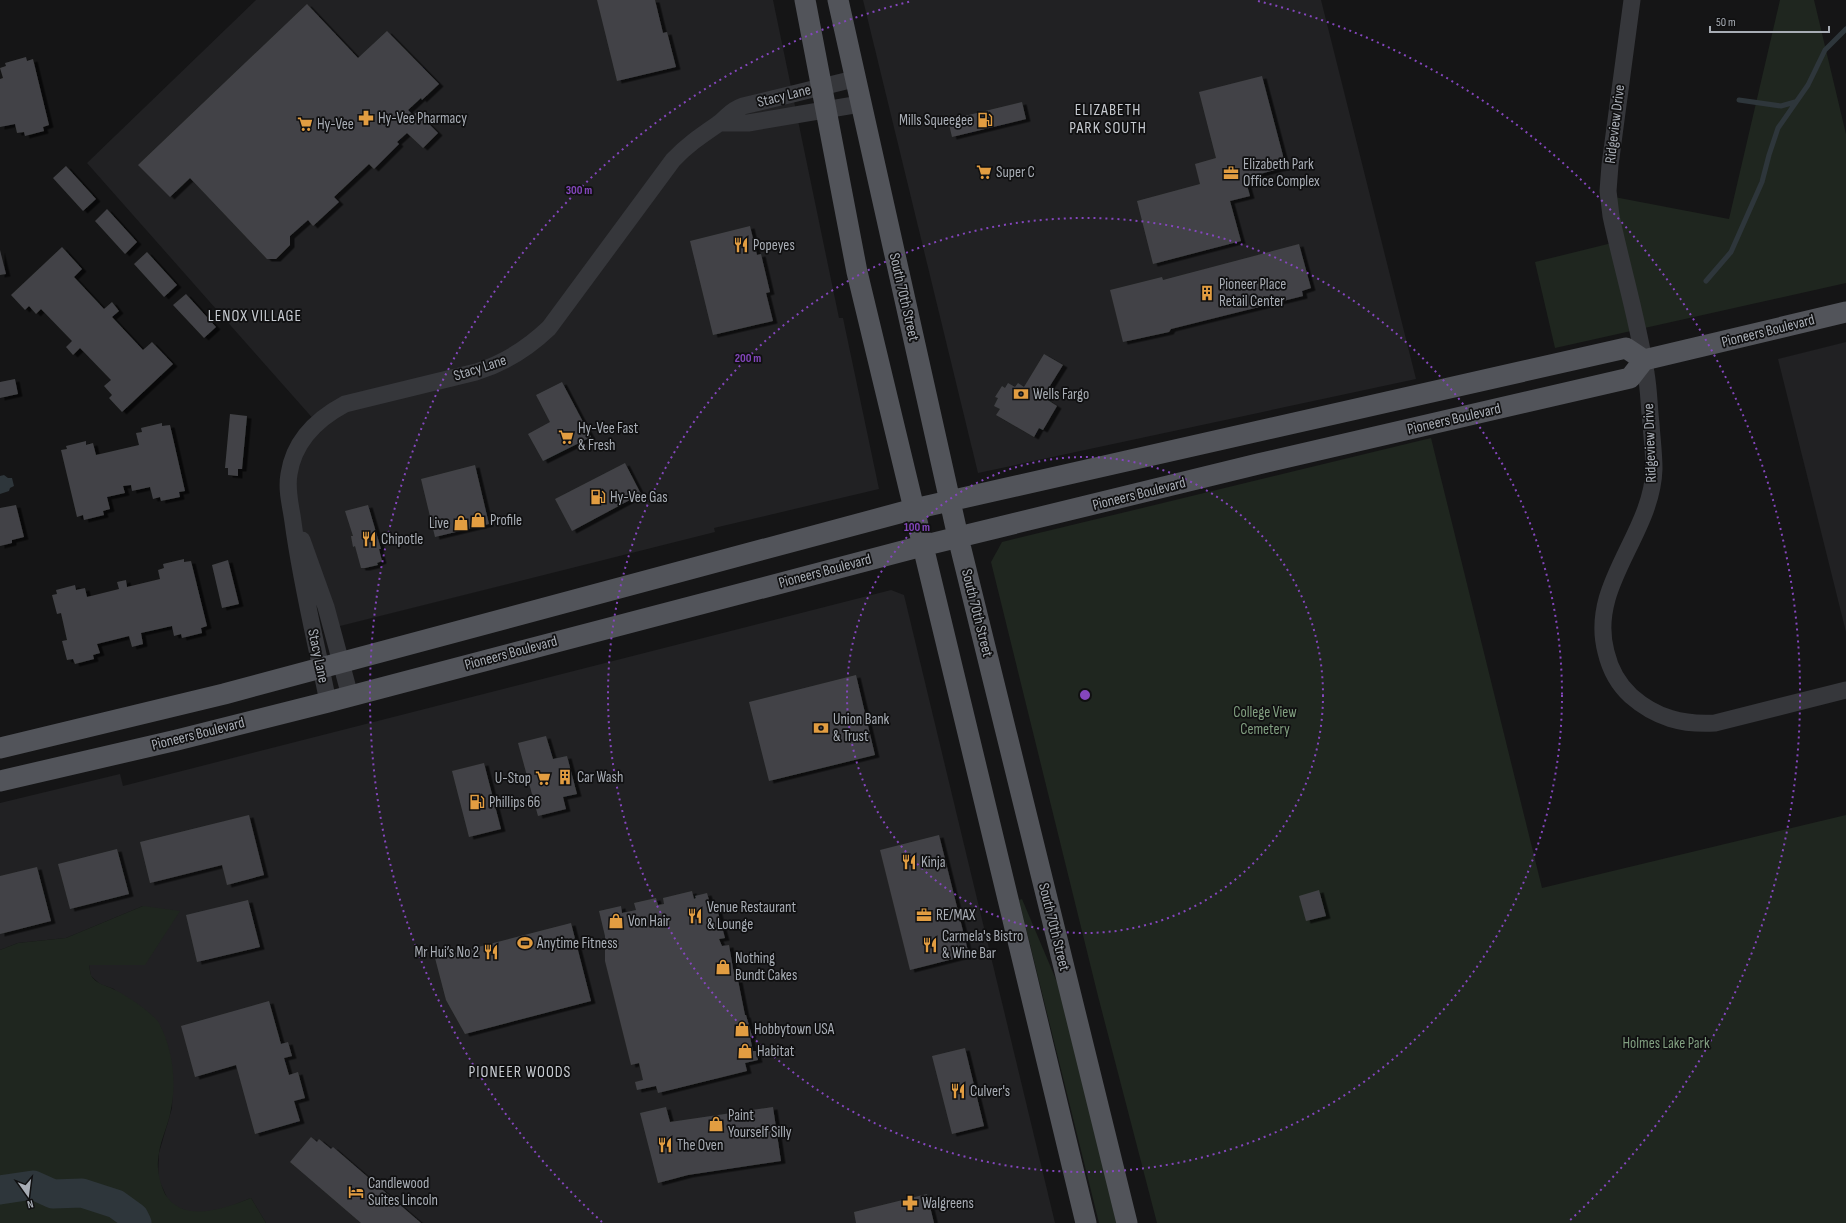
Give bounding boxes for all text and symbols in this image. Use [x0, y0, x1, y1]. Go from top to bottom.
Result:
scale bar [1710, 8, 1829, 34]
text: 50 m [1716, 15, 1736, 30]
street label: Stacy Lane [755, 80, 813, 112]
street label: Ridgeview Drive [1601, 83, 1629, 165]
district label: ELIZABETH PARK SOUTH [1069, 101, 1147, 138]
pharmacy icon: Hy-Vee Pharmacy [357, 109, 375, 127]
place label: Hy-Vee Pharmacy [378, 109, 467, 128]
place label: Mills Squeegee [899, 111, 973, 130]
fuel station icon: Mills Squeegee [976, 111, 994, 129]
supermarket icon: Hy-Vee [296, 115, 314, 133]
place label: Hy-Vee [317, 115, 354, 134]
place label: Elizabeth Park Office Complex [1243, 155, 1320, 191]
supermarket icon: Super C [975, 163, 993, 181]
place label: Super C [996, 163, 1035, 182]
office icon: Elizabeth Park Office Complex [1222, 164, 1240, 182]
text: 300 m [566, 183, 592, 198]
restaurant icon: Popeyes [732, 236, 750, 254]
place label: Popeyes [753, 236, 795, 255]
street label: South 70th Street [885, 251, 923, 343]
place label: Pioneer Place Retail Center [1219, 275, 1286, 311]
building icon: Pioneer Place Retail Center [1198, 284, 1216, 302]
district label: LENOX VILLAGE [208, 307, 302, 326]
street label: Pioneers Boulevard [1719, 310, 1817, 352]
street label: Stacy Lane [451, 351, 509, 385]
text: 200 m [735, 351, 761, 366]
bank icon: Wells Fargo [1012, 385, 1030, 403]
place label: Wells Fargo [1033, 385, 1089, 404]
street label: Pioneers Boulevard [1405, 399, 1503, 439]
street label: Ridgeview Drive [1639, 403, 1661, 483]
place label: Hy-Vee Fast & Fresh [578, 419, 639, 455]
supermarket icon: Hy-Vee Fast & Fresh [557, 428, 575, 446]
street label: Pioneers Boulevard [1090, 473, 1188, 515]
fuel station icon: Hy-Vee Gas [589, 488, 607, 506]
place label: Hy-Vee Gas [610, 488, 668, 507]
shop icon: Profile [469, 511, 487, 529]
place label: Profile [490, 511, 522, 530]
place label: Live [429, 514, 449, 533]
shop icon: Live [452, 514, 470, 532]
text: 100 m [904, 520, 930, 535]
restaurant icon: Chipotle [360, 530, 378, 548]
place label: Chipotle [381, 530, 423, 549]
street label: Pioneers Boulevard [777, 549, 873, 593]
street label: South 70th Street [957, 567, 997, 659]
street label: Stacy Lane [303, 627, 333, 685]
street label: Pioneers Boulevard [463, 631, 559, 675]
centre of rings [1078, 688, 1092, 702]
park label: College View Cemetery [1233, 703, 1297, 739]
place label: Union Bank & Trust [833, 710, 890, 746]
street label: Pioneers Boulevard [149, 713, 247, 755]
bank icon: Union Bank & Trust [812, 719, 830, 737]
building icon: Car Wash [556, 768, 574, 786]
place label: Car Wash [577, 768, 623, 787]
place label: U-Stop [495, 769, 531, 788]
supermarket icon: U-Stop [534, 769, 552, 787]
fuel station icon: Phillips 66 [468, 793, 486, 811]
place label: Phillips 66 [489, 793, 540, 812]
restaurant icon: Kinja [900, 853, 918, 871]
place label: Kinja [921, 853, 946, 872]
street label: South 70th Street [1034, 881, 1074, 973]
place label: Venue Restaurant & Lounge [707, 898, 796, 934]
office icon: RE/MAX [915, 906, 933, 924]
place label: RE/MAX [936, 906, 976, 925]
restaurant icon: Venue Restaurant & Lounge [686, 907, 704, 925]
shop icon: Von Hair [607, 912, 625, 930]
place label: Von Hair [628, 912, 671, 931]
place label: Carmela's Bistro & Wine Bar [942, 927, 1023, 963]
sports icon: Anytime Fitness [516, 934, 534, 952]
place label: Anytime Fitness [536, 934, 618, 953]
restaurant icon: Carmela's Bistro & Wine Bar [921, 936, 939, 954]
place label: Mr Hui’s No 2 [414, 943, 479, 962]
restaurant icon: Mr Hui’s No 2 [482, 943, 500, 961]
place label: Nothing Bundt Cakes [735, 949, 797, 985]
shop icon: Nothing Bundt Cakes [714, 958, 732, 976]
shop icon: Hobbytown USA [733, 1020, 751, 1038]
place label: Hobbytown USA [754, 1020, 835, 1039]
park label: Holmes Lake Park [1622, 1034, 1710, 1053]
shop icon: Habitat [736, 1042, 754, 1060]
place label: Habitat [757, 1042, 795, 1061]
district label: PIONEER WOODS [469, 1063, 571, 1082]
restaurant icon: Culver's [949, 1082, 967, 1100]
place label: Culver's [970, 1082, 1010, 1101]
place label: Paint Yourself Silly [728, 1106, 792, 1142]
shop icon: Paint Yourself Silly [707, 1115, 725, 1133]
restaurant icon: The Oven [656, 1136, 674, 1154]
place label: The Oven [677, 1136, 723, 1155]
place label: Candlewood Suites Lincoln [368, 1174, 438, 1210]
north arrow [8, 1175, 48, 1215]
hotel icon: Candlewood Suites Lincoln [347, 1183, 365, 1201]
pharmacy icon: Walgreens [901, 1194, 919, 1212]
place label: Walgreens [922, 1194, 974, 1213]
text: N [26, 1197, 35, 1211]

